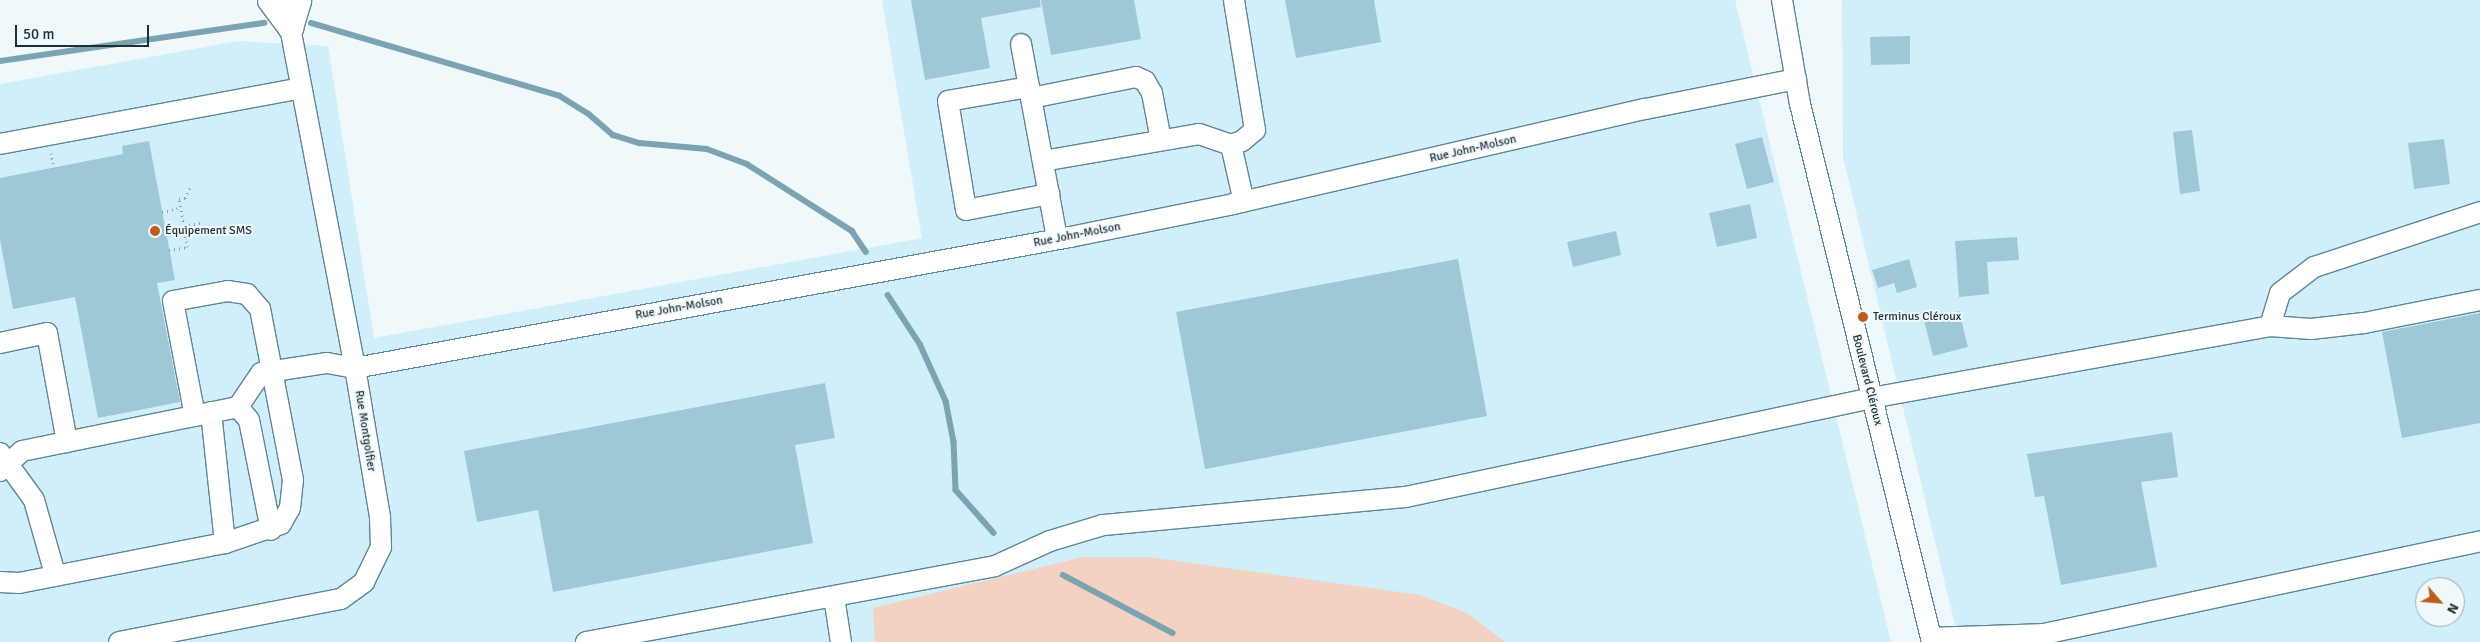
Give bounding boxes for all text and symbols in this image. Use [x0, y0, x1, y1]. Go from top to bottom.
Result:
scale bar [18, 15, 151, 47]
text: 50 m [23, 25, 54, 43]
street label: Rue John-Molson [1428, 132, 1518, 166]
street label: Rue John-Molson [1032, 219, 1122, 251]
place label: Équipement SMS [165, 224, 252, 238]
marker: Équipement SMS [149, 225, 161, 237]
street label: Rue John-Molson [634, 293, 724, 323]
place label: Terminus Cléroux [1873, 310, 1961, 324]
marker: Terminus Cléroux [1857, 311, 1869, 323]
street label: Boulevard Cléroux [1849, 333, 1885, 427]
street label: Rue Montgolfier [351, 389, 379, 473]
north arrow [2415, 577, 2465, 627]
text: N [2443, 600, 2463, 617]

